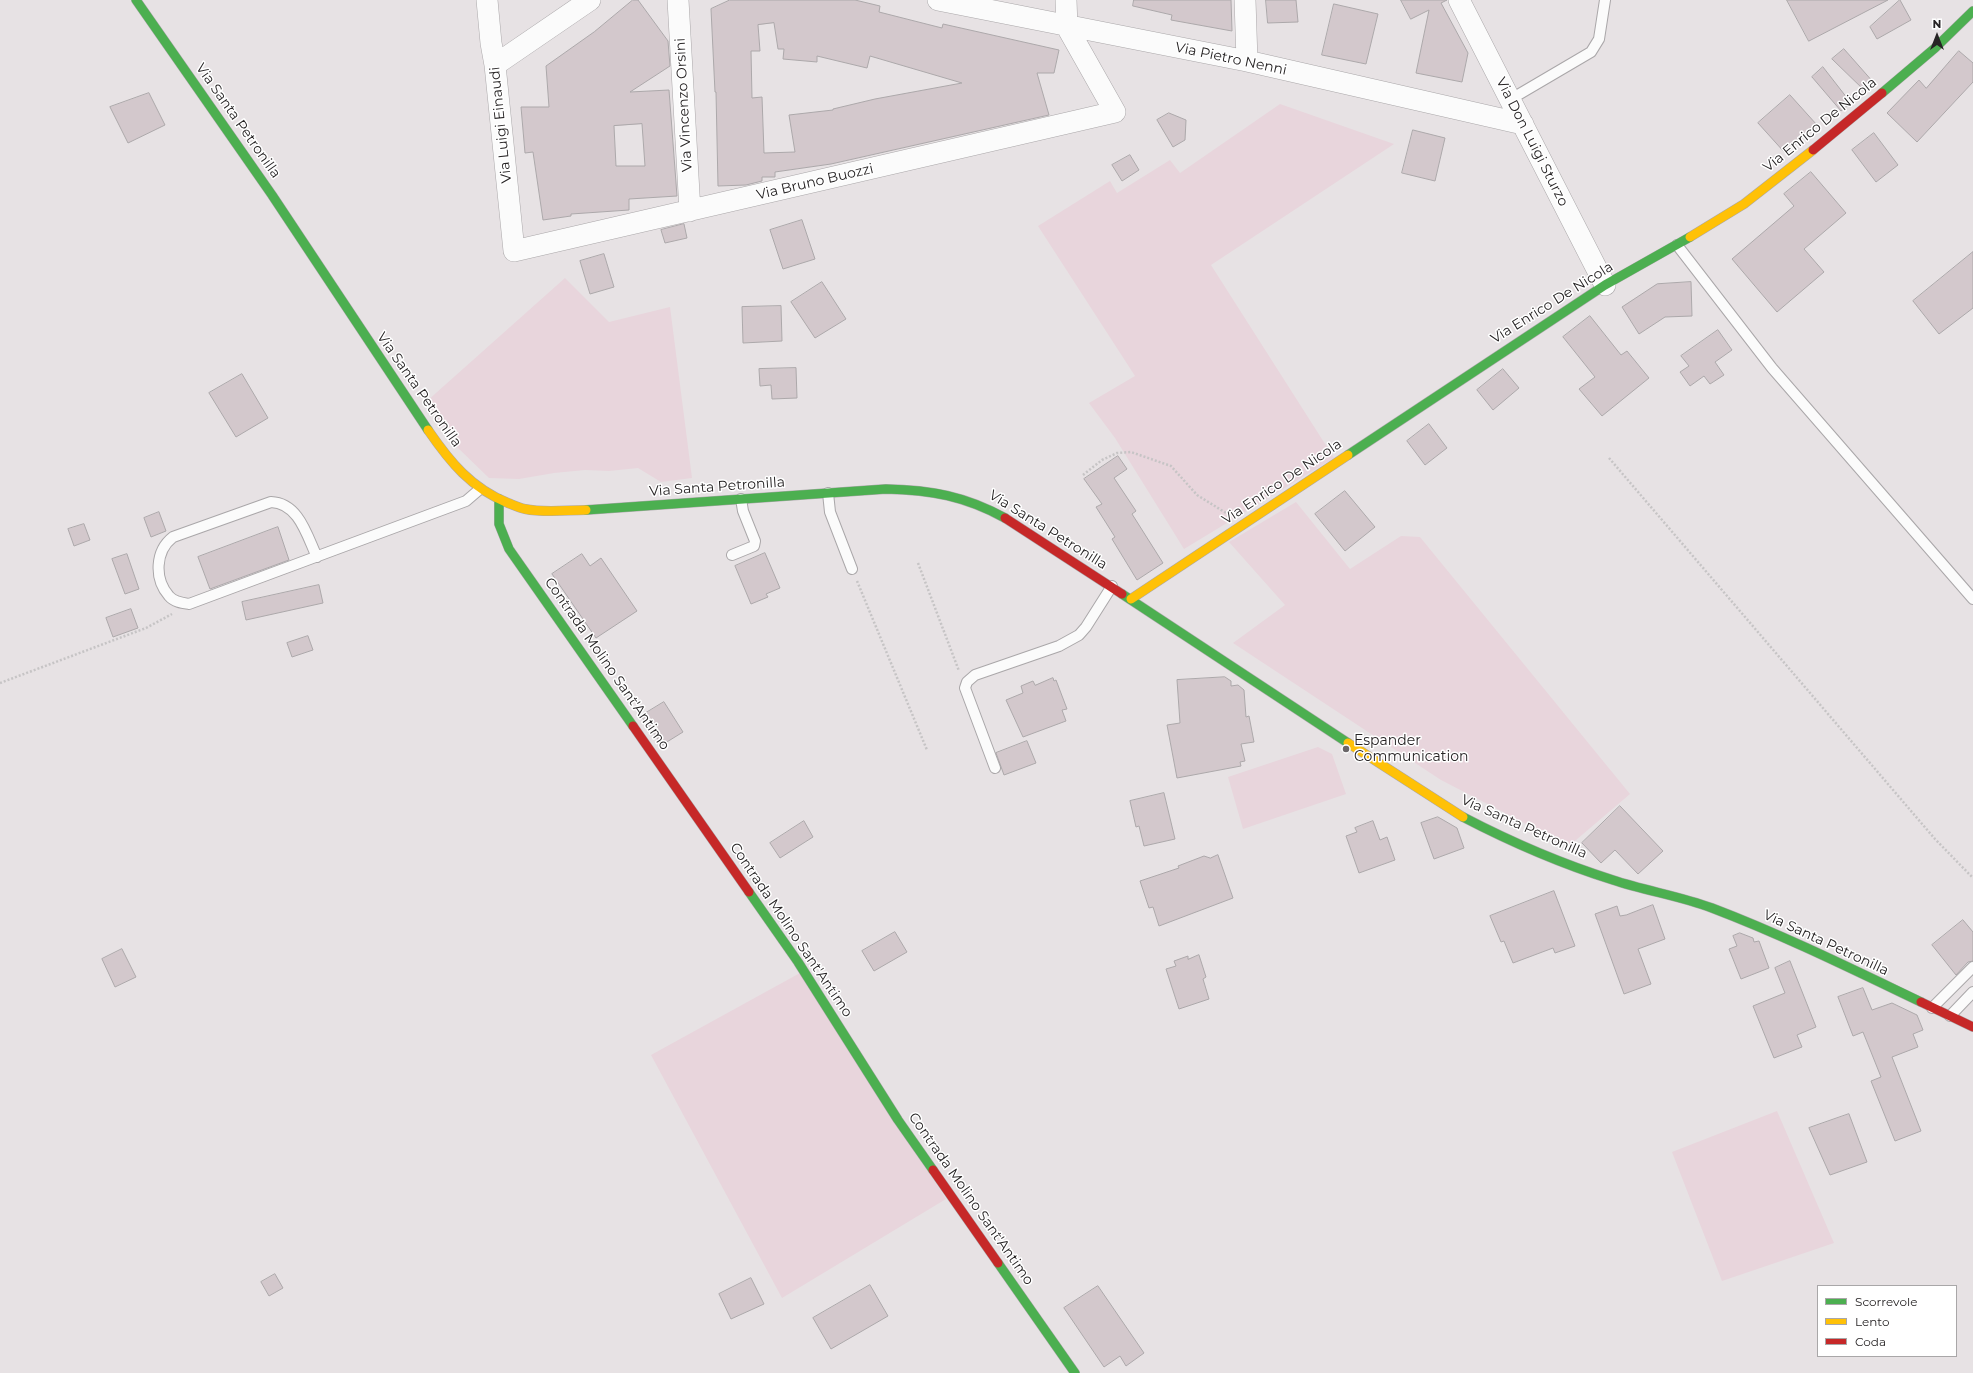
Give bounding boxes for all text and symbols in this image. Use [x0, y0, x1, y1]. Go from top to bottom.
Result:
north arrow [1917, 16, 1957, 56]
text: N [1933, 17, 1941, 31]
street label: Via Vincenzo Orsini [672, 38, 696, 172]
street label: Via Pietro Nenni [1174, 39, 1288, 79]
street label: Via Santa Petronilla [192, 60, 284, 182]
street label: Via Luigi Einaudi [487, 66, 515, 184]
street label: Via Enrico De Nicola [1760, 74, 1880, 176]
street label: Via Don Luigi Sturzo [1492, 75, 1572, 209]
street label: Via Bruno Buozzi [755, 160, 875, 204]
street label: Via Enrico De Nicola [1488, 259, 1616, 347]
street label: Via Santa Petronilla [373, 329, 465, 451]
street label: Via Enrico De Nicola [1219, 436, 1345, 528]
street label: Via Santa Petronilla [649, 474, 785, 500]
street label: Via Santa Petronilla [986, 487, 1110, 573]
street label: Contrada Molino Sant'Antimo [541, 575, 673, 753]
place label: Espander Communication [1354, 733, 1469, 766]
marker: Espander Communication [1341, 744, 1351, 754]
street label: Via Santa Petronilla [1458, 792, 1590, 862]
street label: Contrada Molino Sant'Antimo [726, 840, 856, 1020]
street label: Via Santa Petronilla [1761, 907, 1891, 979]
street label: Contrada Molino Sant'Antimo [905, 1110, 1037, 1288]
legend [1817, 1285, 1957, 1357]
text: Scorrevole [1855, 1294, 1917, 1309]
text: Lento [1855, 1314, 1890, 1329]
text: Coda [1855, 1334, 1886, 1349]

